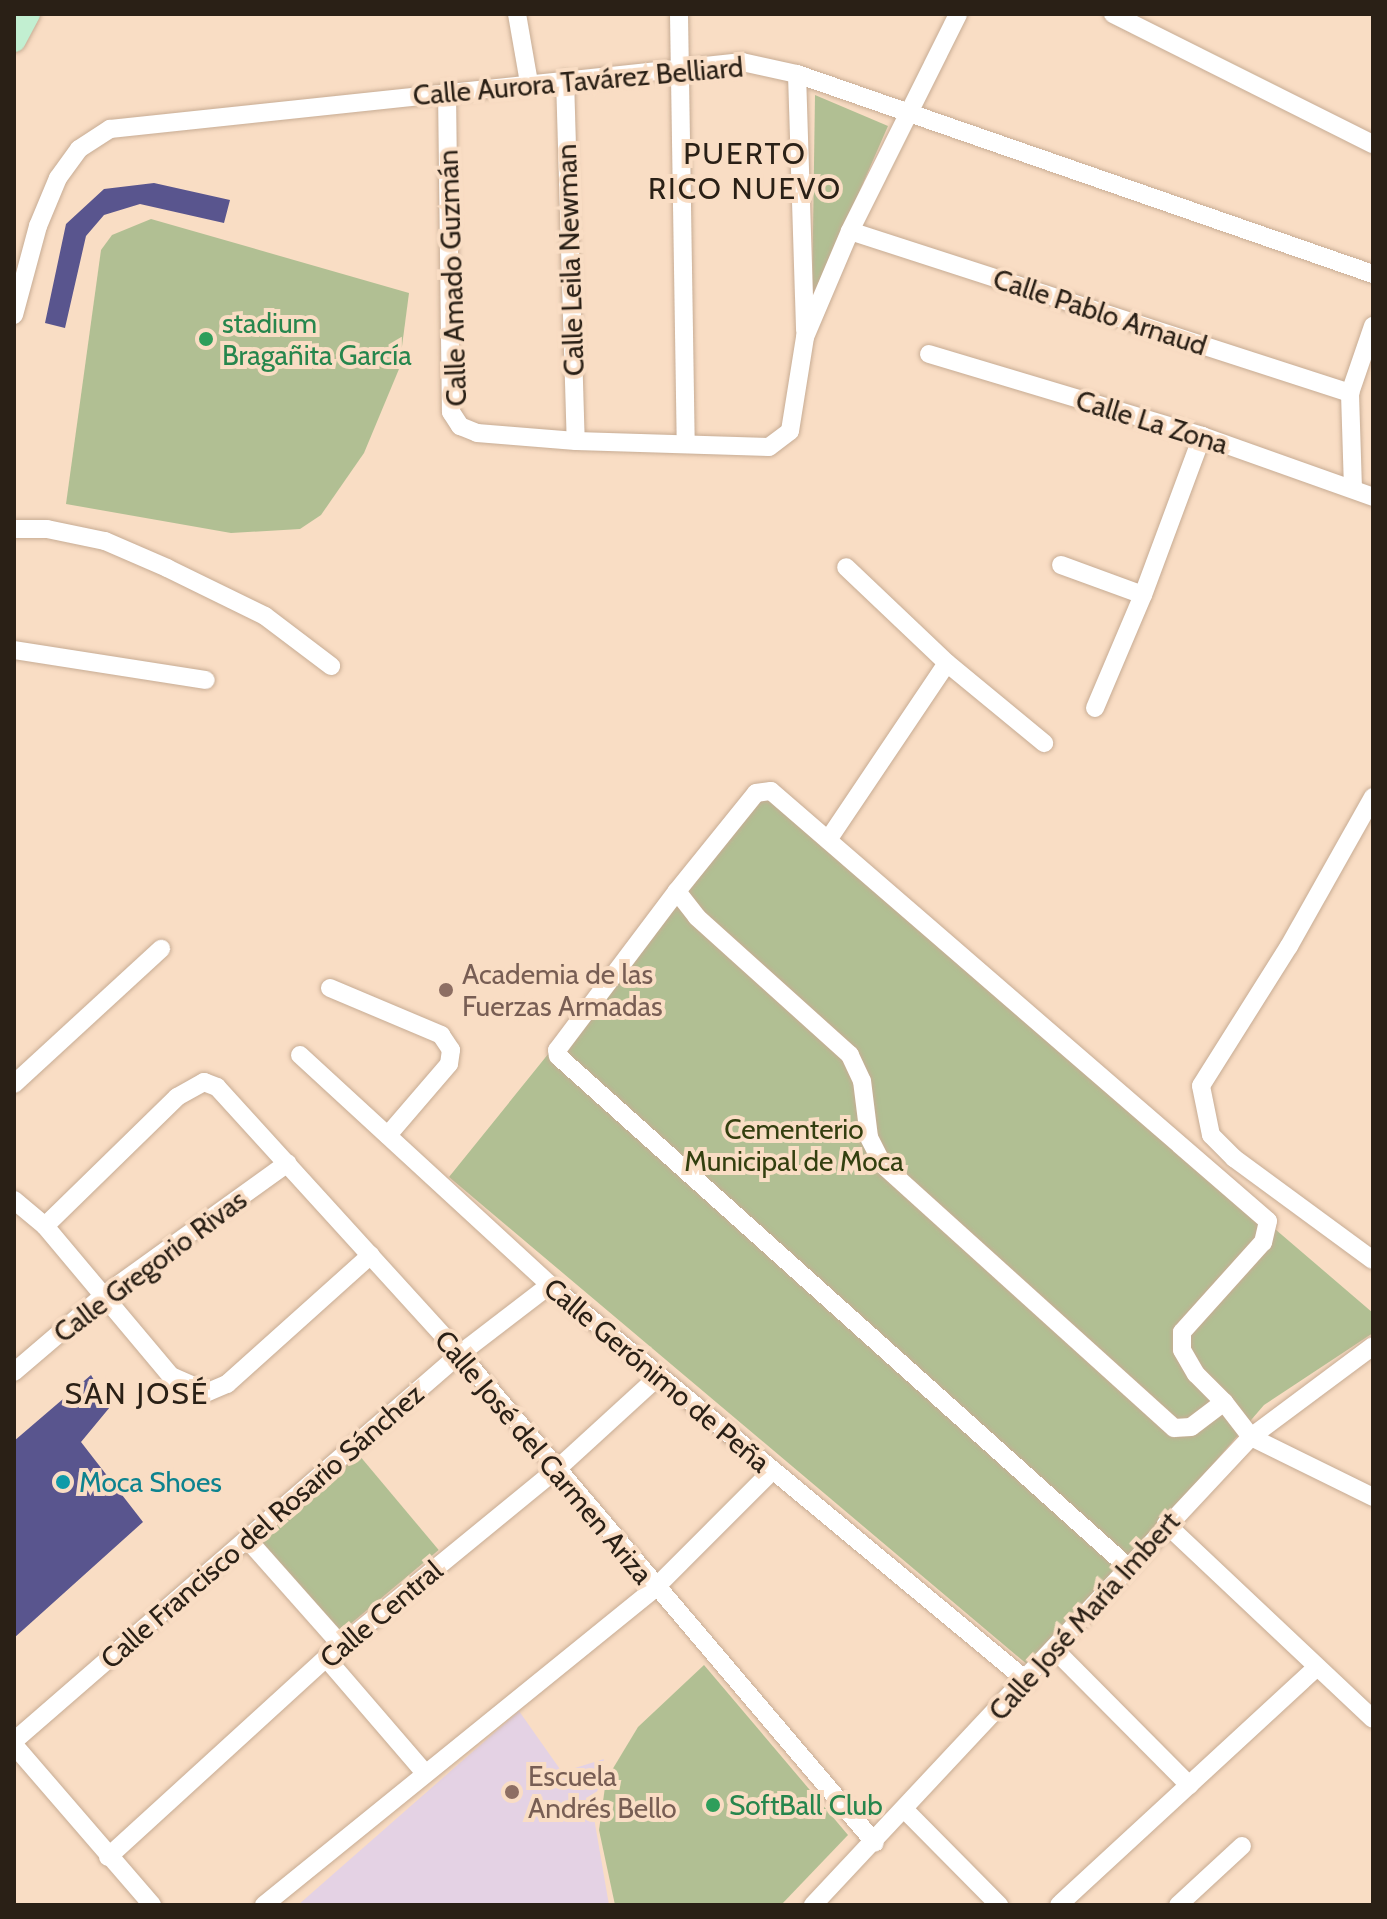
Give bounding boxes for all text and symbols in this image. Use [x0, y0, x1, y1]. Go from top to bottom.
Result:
street label: Calle Aurora Tavárez Belliard [411, 50, 745, 112]
district label: PUERTO RICO NUEVO [648, 136, 842, 206]
street label: Calle Leila Newman [549, 143, 591, 377]
street label: Calle Amado Guzmán [431, 149, 473, 407]
street label: Calle Pablo Arnaud [989, 262, 1211, 362]
place label: stadium Bragañita García [222, 306, 412, 372]
marker: stadium Bragañita García [197, 330, 215, 348]
street label: Calle La Zona [1072, 383, 1232, 461]
place label: Academia de las Fuerzas Armadas [462, 957, 663, 1023]
marker: Academia de las Fuerzas Armadas [437, 981, 455, 999]
park label: Cementerio Municipal de Moca [684, 1112, 904, 1178]
street label: Calle Gregorio Rivas [47, 1182, 253, 1350]
street label: Calle Gerónimo de Peña [537, 1271, 777, 1479]
street label: Calle José del Carmen Ariza [428, 1323, 660, 1591]
district label: SAN JOSÉ [65, 1376, 209, 1412]
street label: Calle Francisco del Rosario Sánchez [94, 1377, 430, 1675]
place label: Moca Shoes [79, 1465, 222, 1499]
marker: Moca Shoes [54, 1473, 72, 1491]
street label: Calle José María Imbert [982, 1505, 1186, 1727]
street label: Calle Central [313, 1553, 449, 1675]
place label: Escuela Andrés Bello [528, 1759, 677, 1825]
marker: Escuela Andrés Bello [503, 1783, 521, 1801]
place label: SoftBall Club [729, 1788, 883, 1822]
marker: SoftBall Club [704, 1796, 722, 1814]

